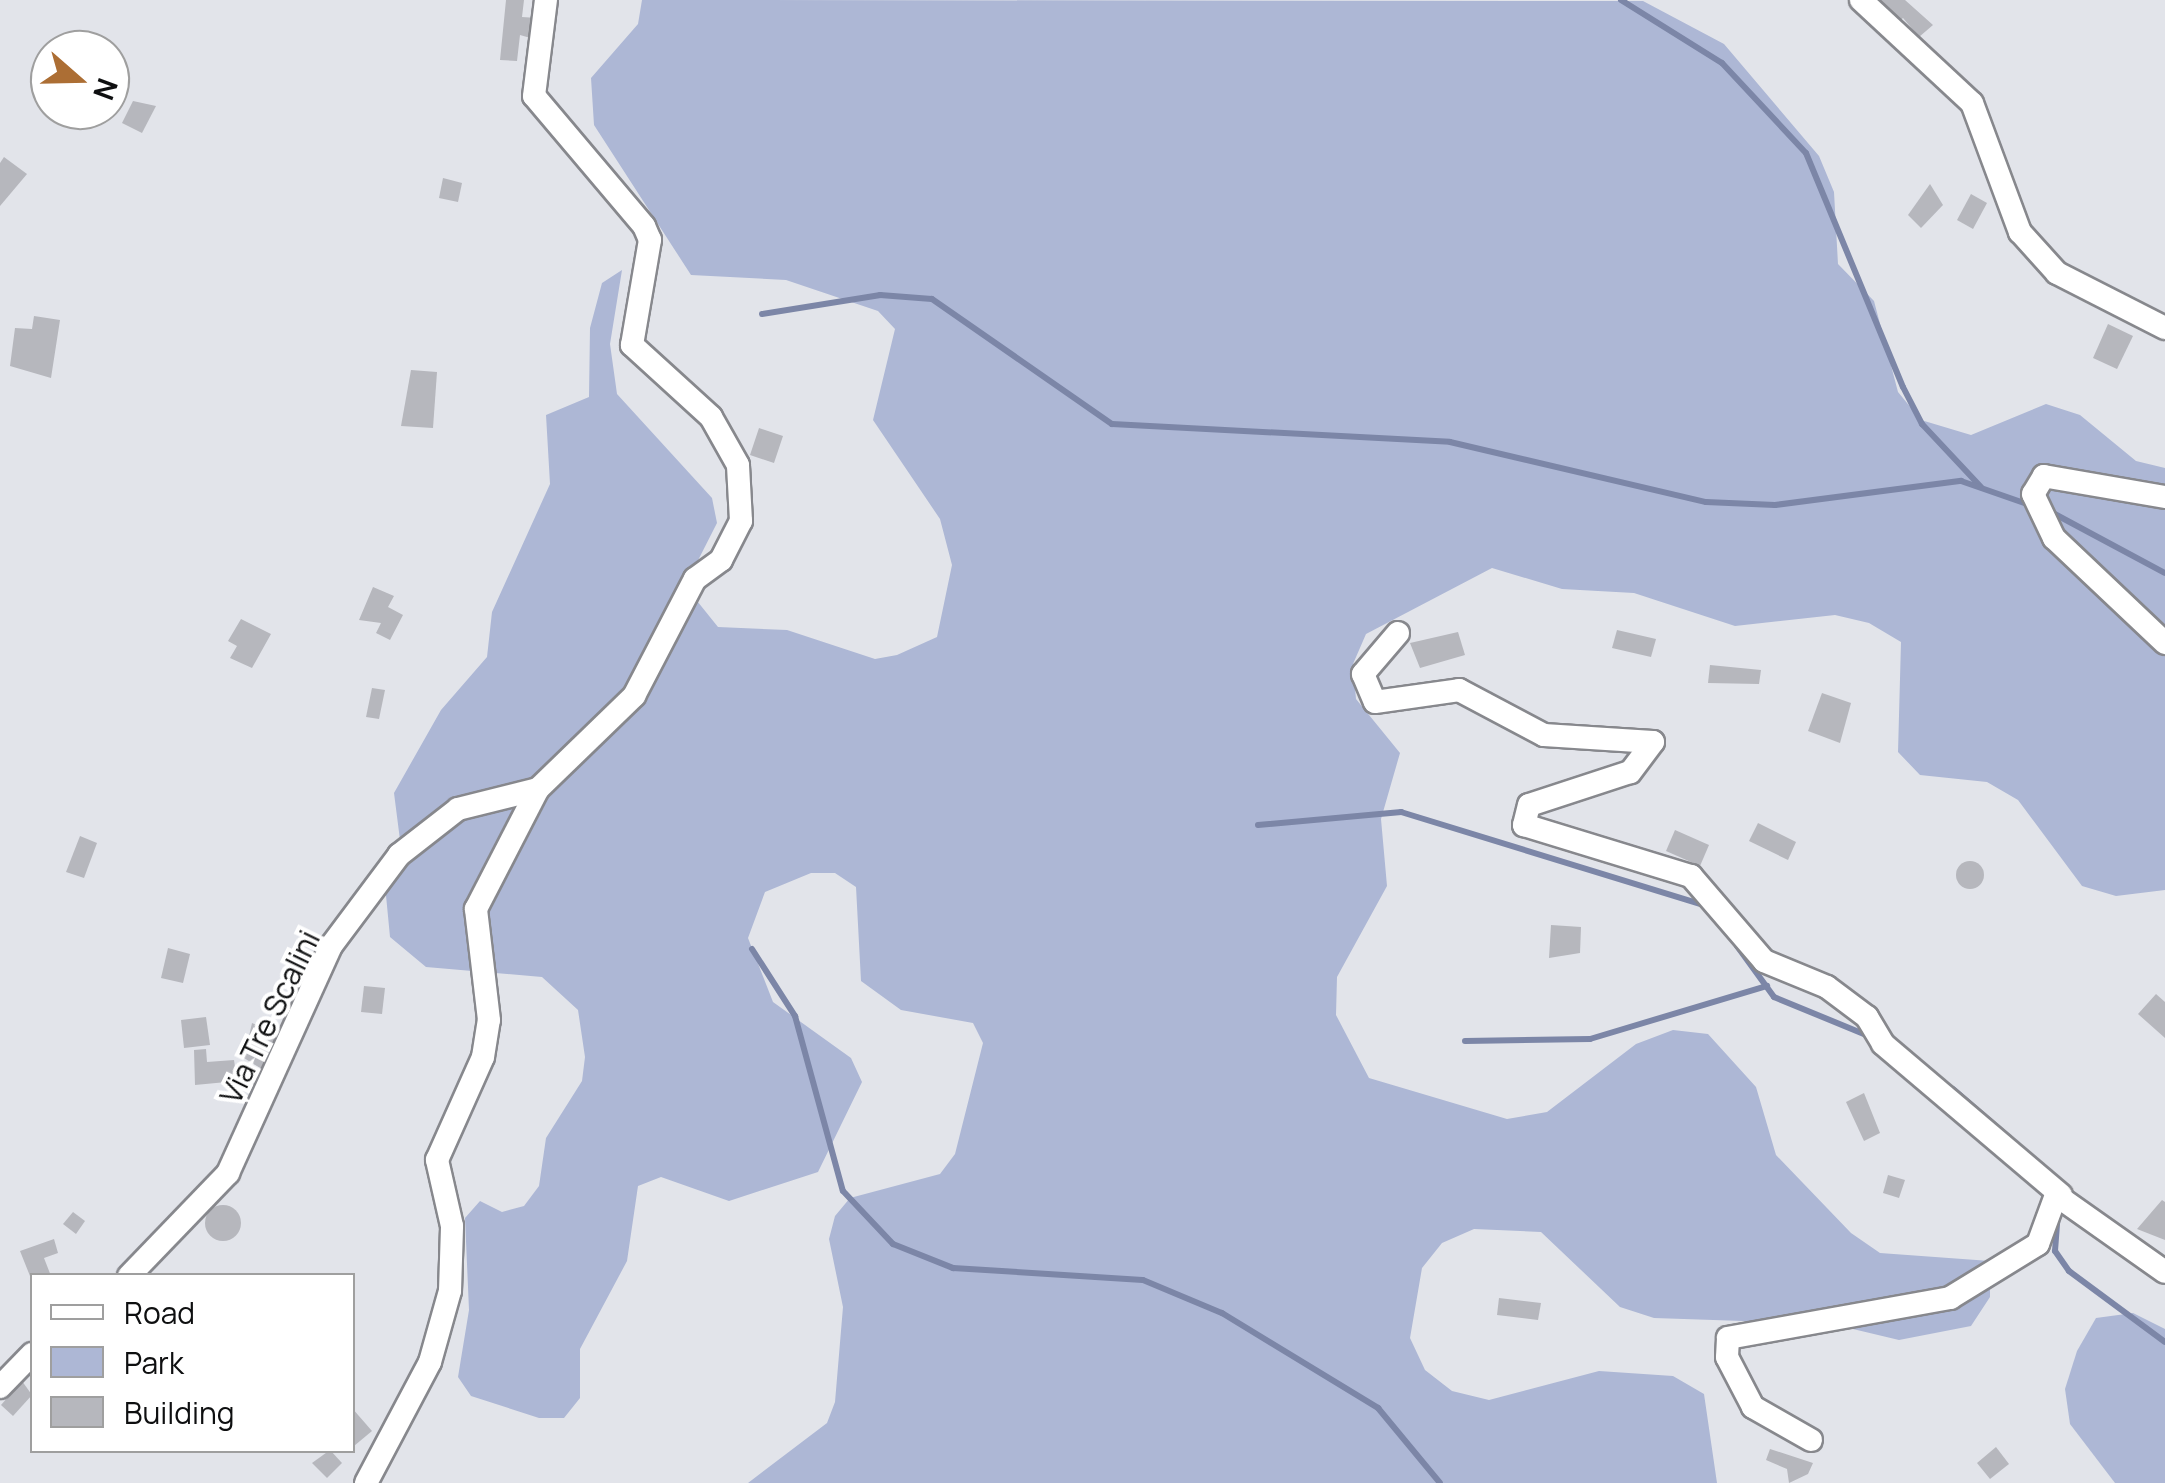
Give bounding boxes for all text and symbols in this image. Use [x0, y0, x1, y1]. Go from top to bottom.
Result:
north arrow [30, 30, 130, 130]
text: N [85, 74, 128, 106]
street label: Via Tre Scalini [213, 925, 327, 1109]
legend [30, 1273, 355, 1453]
text: Road [124, 1292, 195, 1333]
text: Park [124, 1342, 184, 1383]
text: Building [124, 1392, 235, 1433]

